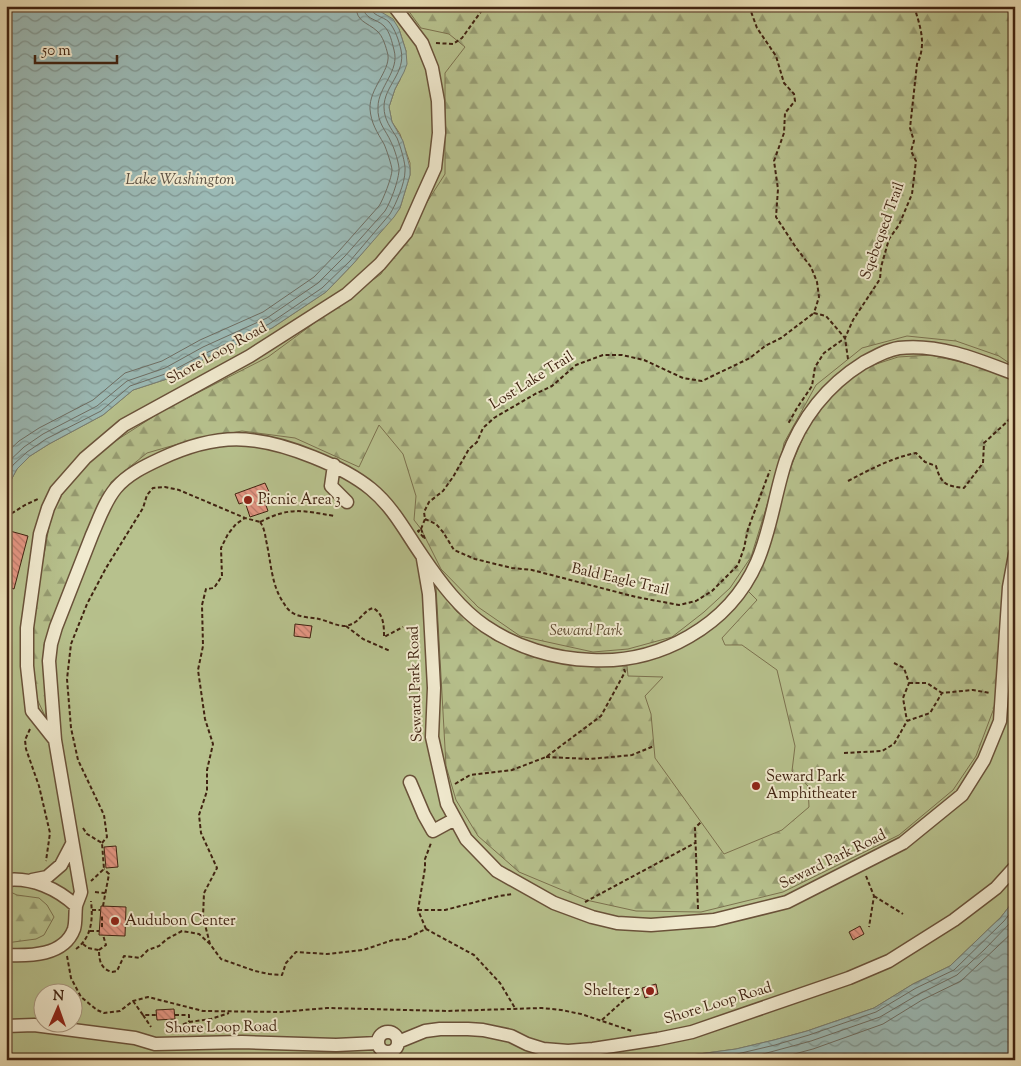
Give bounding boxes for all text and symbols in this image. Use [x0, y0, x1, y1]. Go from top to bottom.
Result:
scale bar [35, 32, 118, 64]
text: 50 m [41, 41, 71, 62]
water label: Lake Washington [125, 169, 235, 192]
street label: Sqebeqsed Trail [856, 179, 910, 283]
street label: Shore Loop Road [163, 317, 272, 390]
street label: Lost Lake Trail [486, 347, 578, 415]
place label: Picnic Area 3 [258, 490, 341, 511]
marker: Picnic Area 3 [242, 494, 254, 506]
street label: Bald Eagle Trail [569, 559, 671, 601]
park label: Seward Park [550, 621, 623, 642]
street label: Seward Park Road [403, 625, 429, 743]
place label: Seward Park Amphitheater [766, 767, 857, 805]
marker: Seward Park Amphitheater [750, 780, 762, 792]
street label: Seward Park Road [776, 825, 890, 895]
place label: Audubon Center [125, 911, 236, 932]
marker: Audubon Center [109, 915, 121, 927]
street label: Shore Loop Road [661, 977, 775, 1030]
place label: Shelter 2 [583, 981, 640, 1002]
north arrow [32, 984, 82, 1034]
marker: Shelter 2 [644, 985, 656, 997]
text: N [52, 987, 64, 1007]
street label: Shore Loop Road [165, 1017, 278, 1039]

